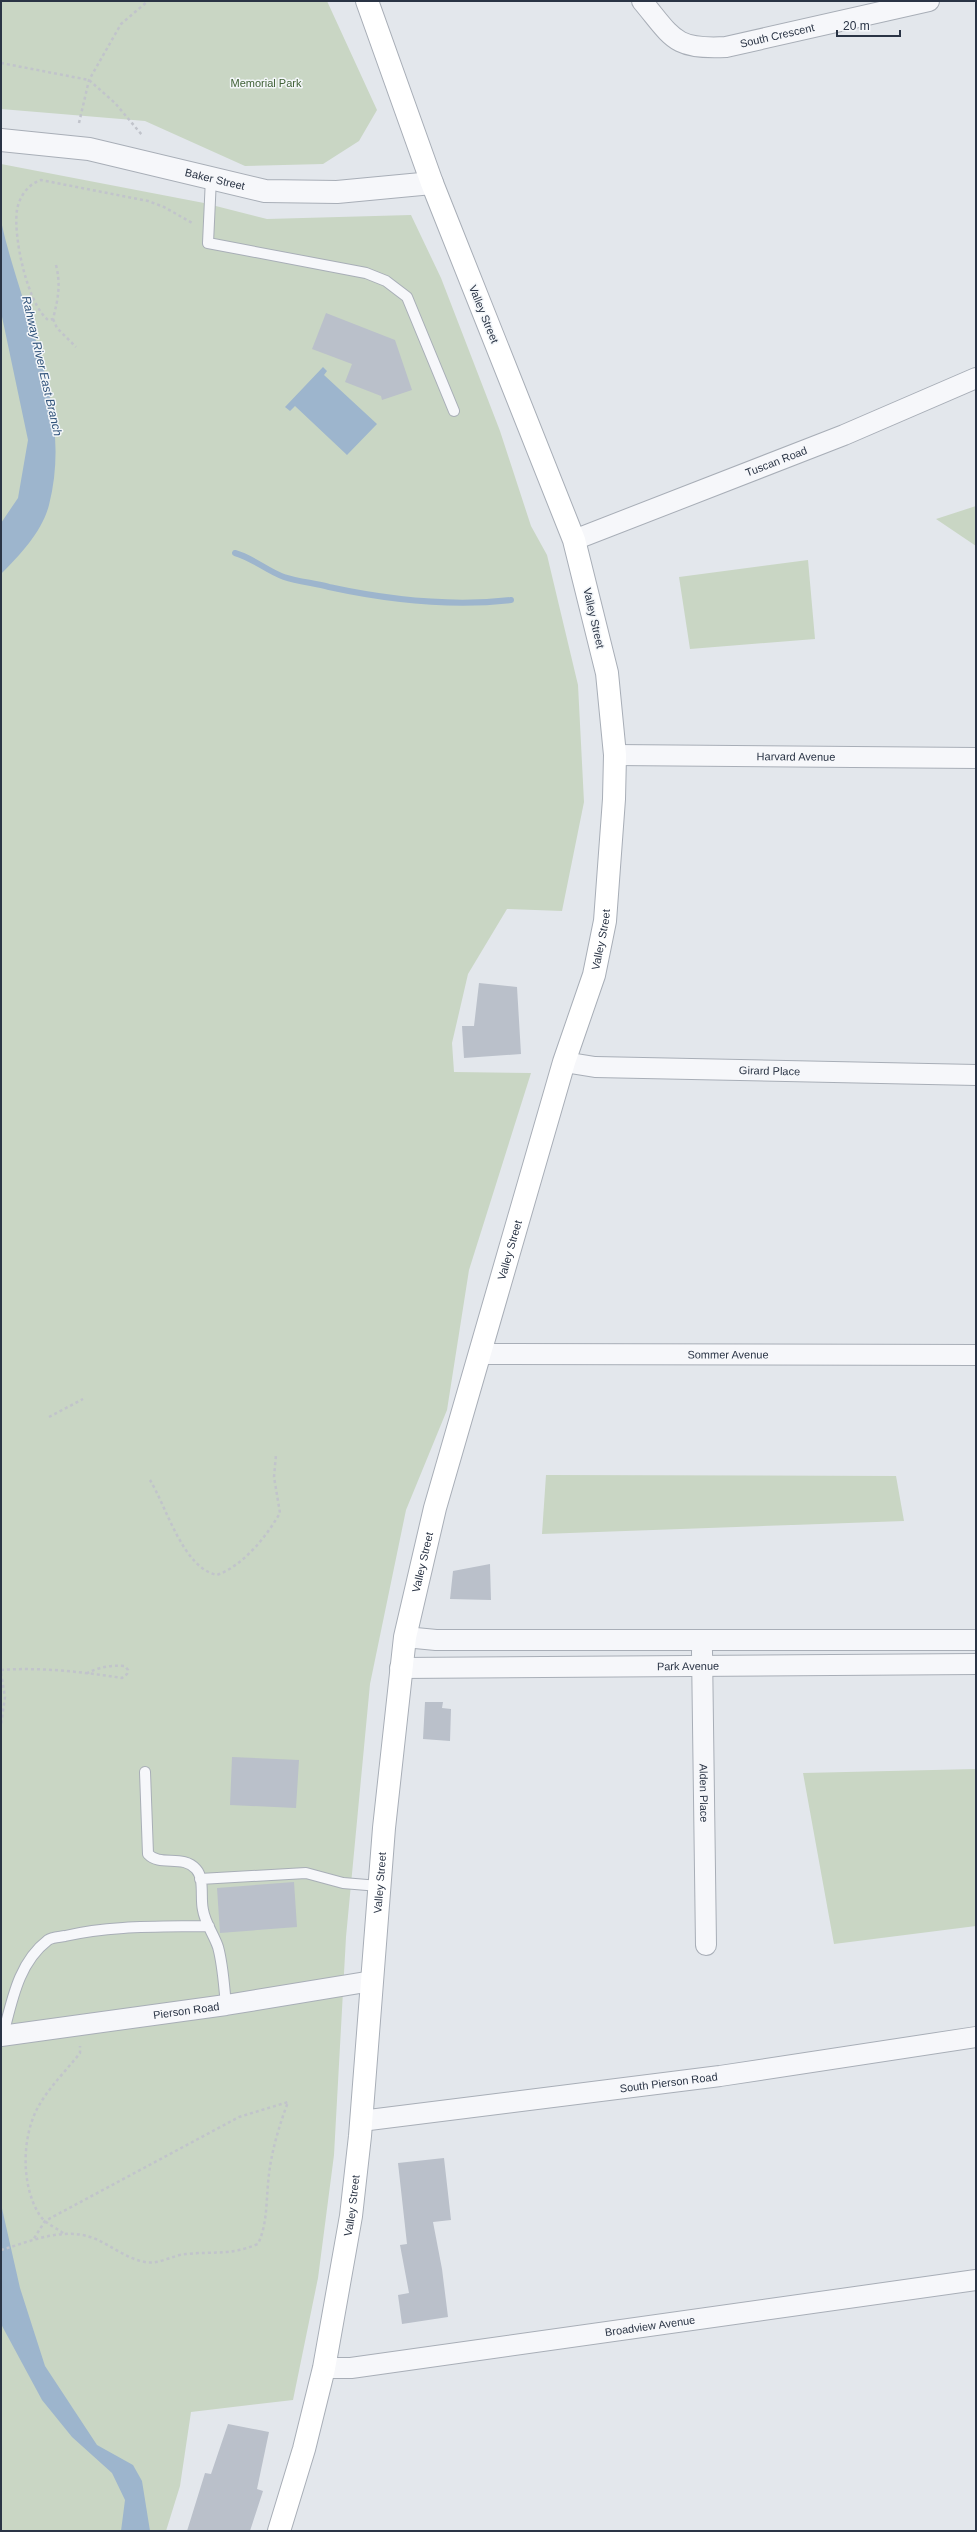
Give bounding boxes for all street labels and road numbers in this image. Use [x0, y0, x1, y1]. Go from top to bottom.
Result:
street label: South Crescent [739, 21, 815, 50]
street label: Baker Street [184, 166, 246, 192]
street label: Valley Street [467, 283, 501, 345]
street label: Tuscan Road [744, 444, 809, 479]
street label: Valley Street [581, 587, 607, 649]
street label: Harvard Avenue [757, 750, 835, 763]
street label: Valley Street [589, 909, 612, 971]
street label: Girard Place [739, 1064, 800, 1077]
street label: Valley Street [495, 1219, 524, 1281]
street label: Sommer Avenue [687, 1348, 769, 1361]
street label: Valley Street [410, 1531, 435, 1594]
street label: Park Avenue [657, 1660, 719, 1672]
street label: Alden Place [698, 1764, 710, 1822]
street label: Valley Street [371, 1852, 388, 1914]
street label: Pierson Road [152, 2000, 220, 2021]
street label: South Pierson Road [619, 2070, 718, 2095]
street label: Valley Street [342, 2174, 362, 2237]
street label: Broadview Avenue [604, 2314, 696, 2338]

